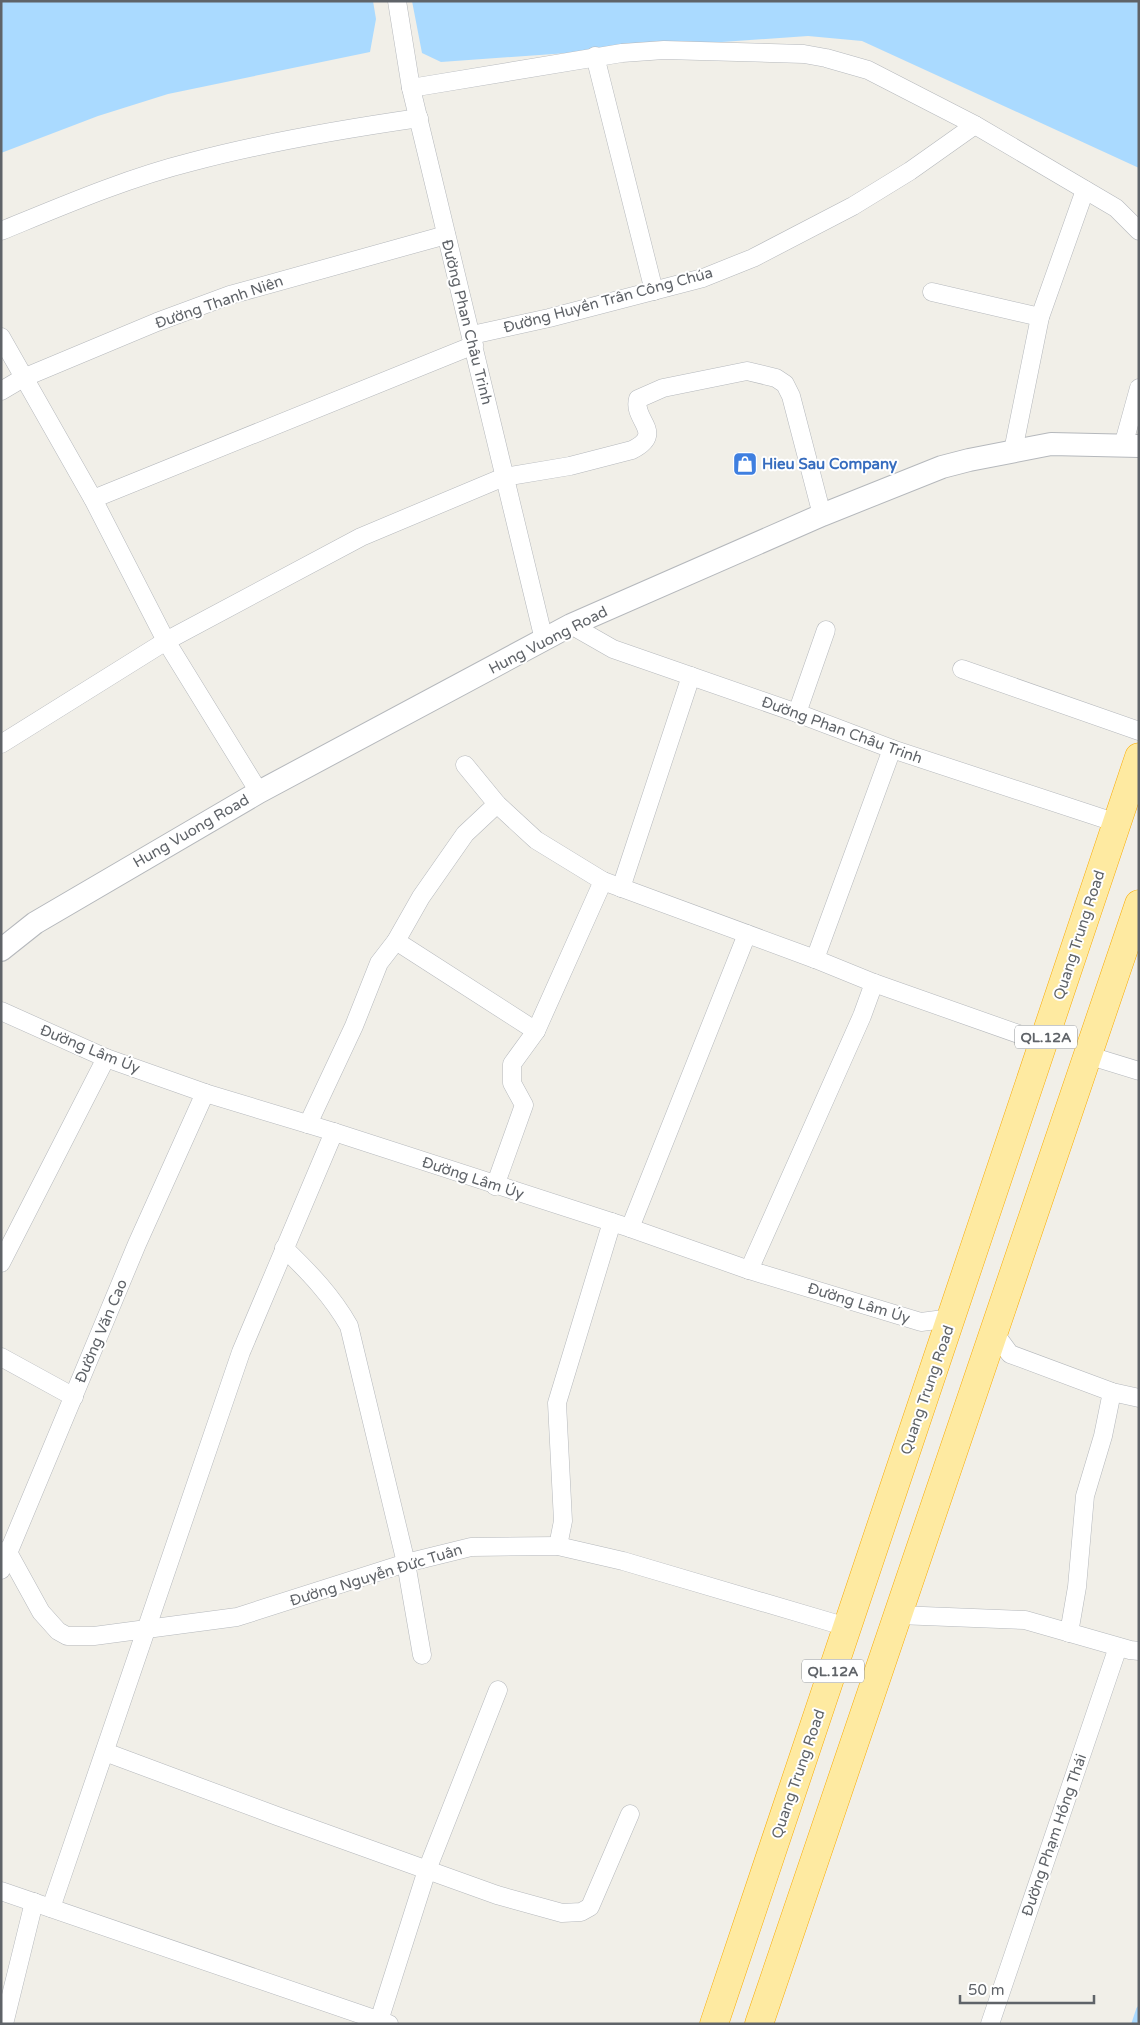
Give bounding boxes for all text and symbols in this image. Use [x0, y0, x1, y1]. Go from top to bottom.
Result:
street label: Đường Phan Châu Trinh [438, 238, 496, 406]
street label: Đường Huyền Trân Công Chúa [501, 263, 715, 337]
street label: Đường Thanh Niên [153, 272, 285, 332]
shop icon: Hieu Sau Company [732, 451, 758, 477]
place label: Hieu Sau Company [762, 455, 897, 474]
street label: Hung Vuong Road [486, 602, 610, 678]
street label: Đường Phan Châu Trinh [759, 693, 925, 767]
street label: Hung Vuong Road [130, 790, 252, 872]
street label: Quang Trung Road [1050, 868, 1108, 1002]
street label: Đường Lâm Úy [37, 1021, 143, 1077]
road number: QL.12A [1015, 1026, 1077, 1048]
street label: Đường Lâm Úy [420, 1153, 526, 1203]
street label: Đường Văn Cao [71, 1276, 131, 1386]
street label: Đường Lâm Úy [806, 1279, 912, 1327]
street label: Quang Trung Road [896, 1323, 958, 1457]
street label: Đường Nguyễn Đức Tuân [288, 1540, 464, 1610]
road number: QL.12A [802, 1660, 864, 1682]
street label: Quang Trung Road [767, 1707, 829, 1841]
street label: Đường Phạm Hồng Thái [1018, 1751, 1090, 1919]
scale bar [960, 1972, 1094, 2004]
text: 50 m [968, 1981, 1005, 1999]

